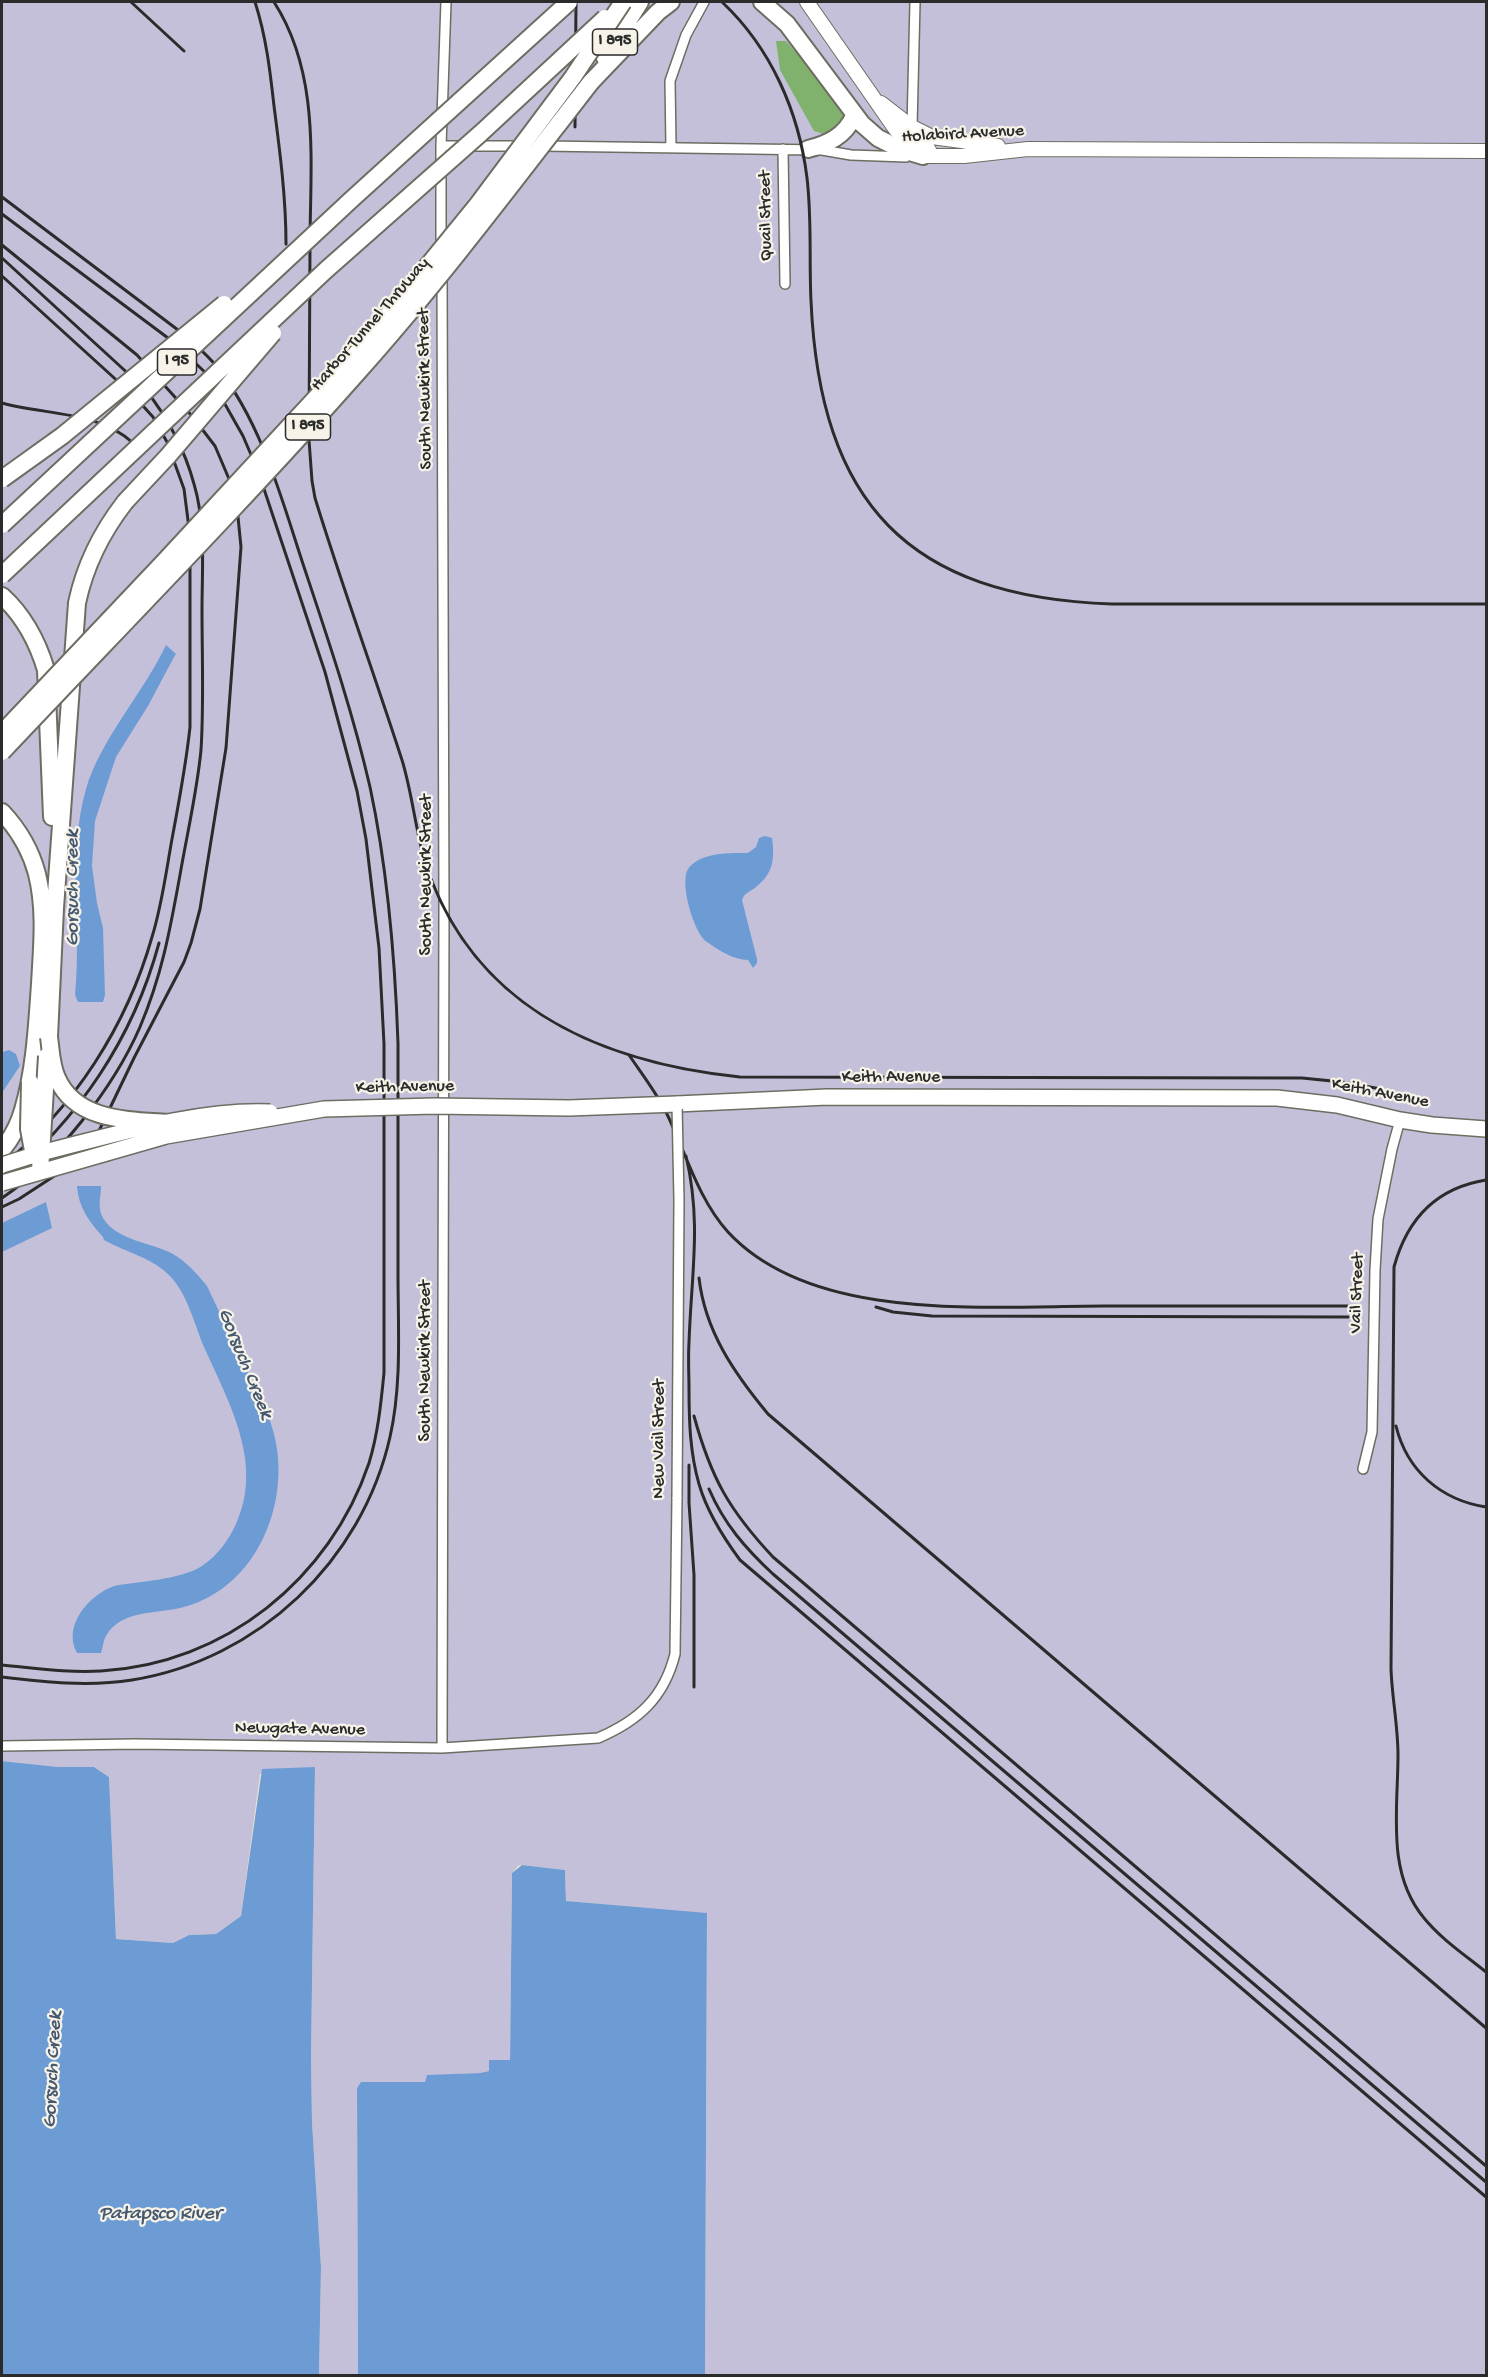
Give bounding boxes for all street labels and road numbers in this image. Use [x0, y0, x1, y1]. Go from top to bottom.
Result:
road number: I 895 [592, 29, 638, 55]
street label: Holabird Avenue [901, 121, 1025, 149]
street label: Quail Street [755, 170, 779, 262]
street label: Harbor Tunnel Thruway [307, 254, 435, 396]
street label: South Newkirk Street [414, 308, 438, 470]
road number: I 95 [158, 349, 196, 375]
road number: I 895 [286, 414, 330, 440]
street label: South Newkirk Street [416, 795, 438, 955]
street label: Keith Avenue [842, 1067, 940, 1089]
street label: Keith Avenue [1330, 1074, 1430, 1114]
street label: Keith Avenue [356, 1076, 454, 1100]
street label: Vail Street [1346, 1253, 1370, 1333]
street label: South Newkirk Street [415, 1281, 437, 1441]
street label: New Vail Street [649, 1379, 671, 1499]
street label: Newgate Avenue [235, 1718, 365, 1742]

